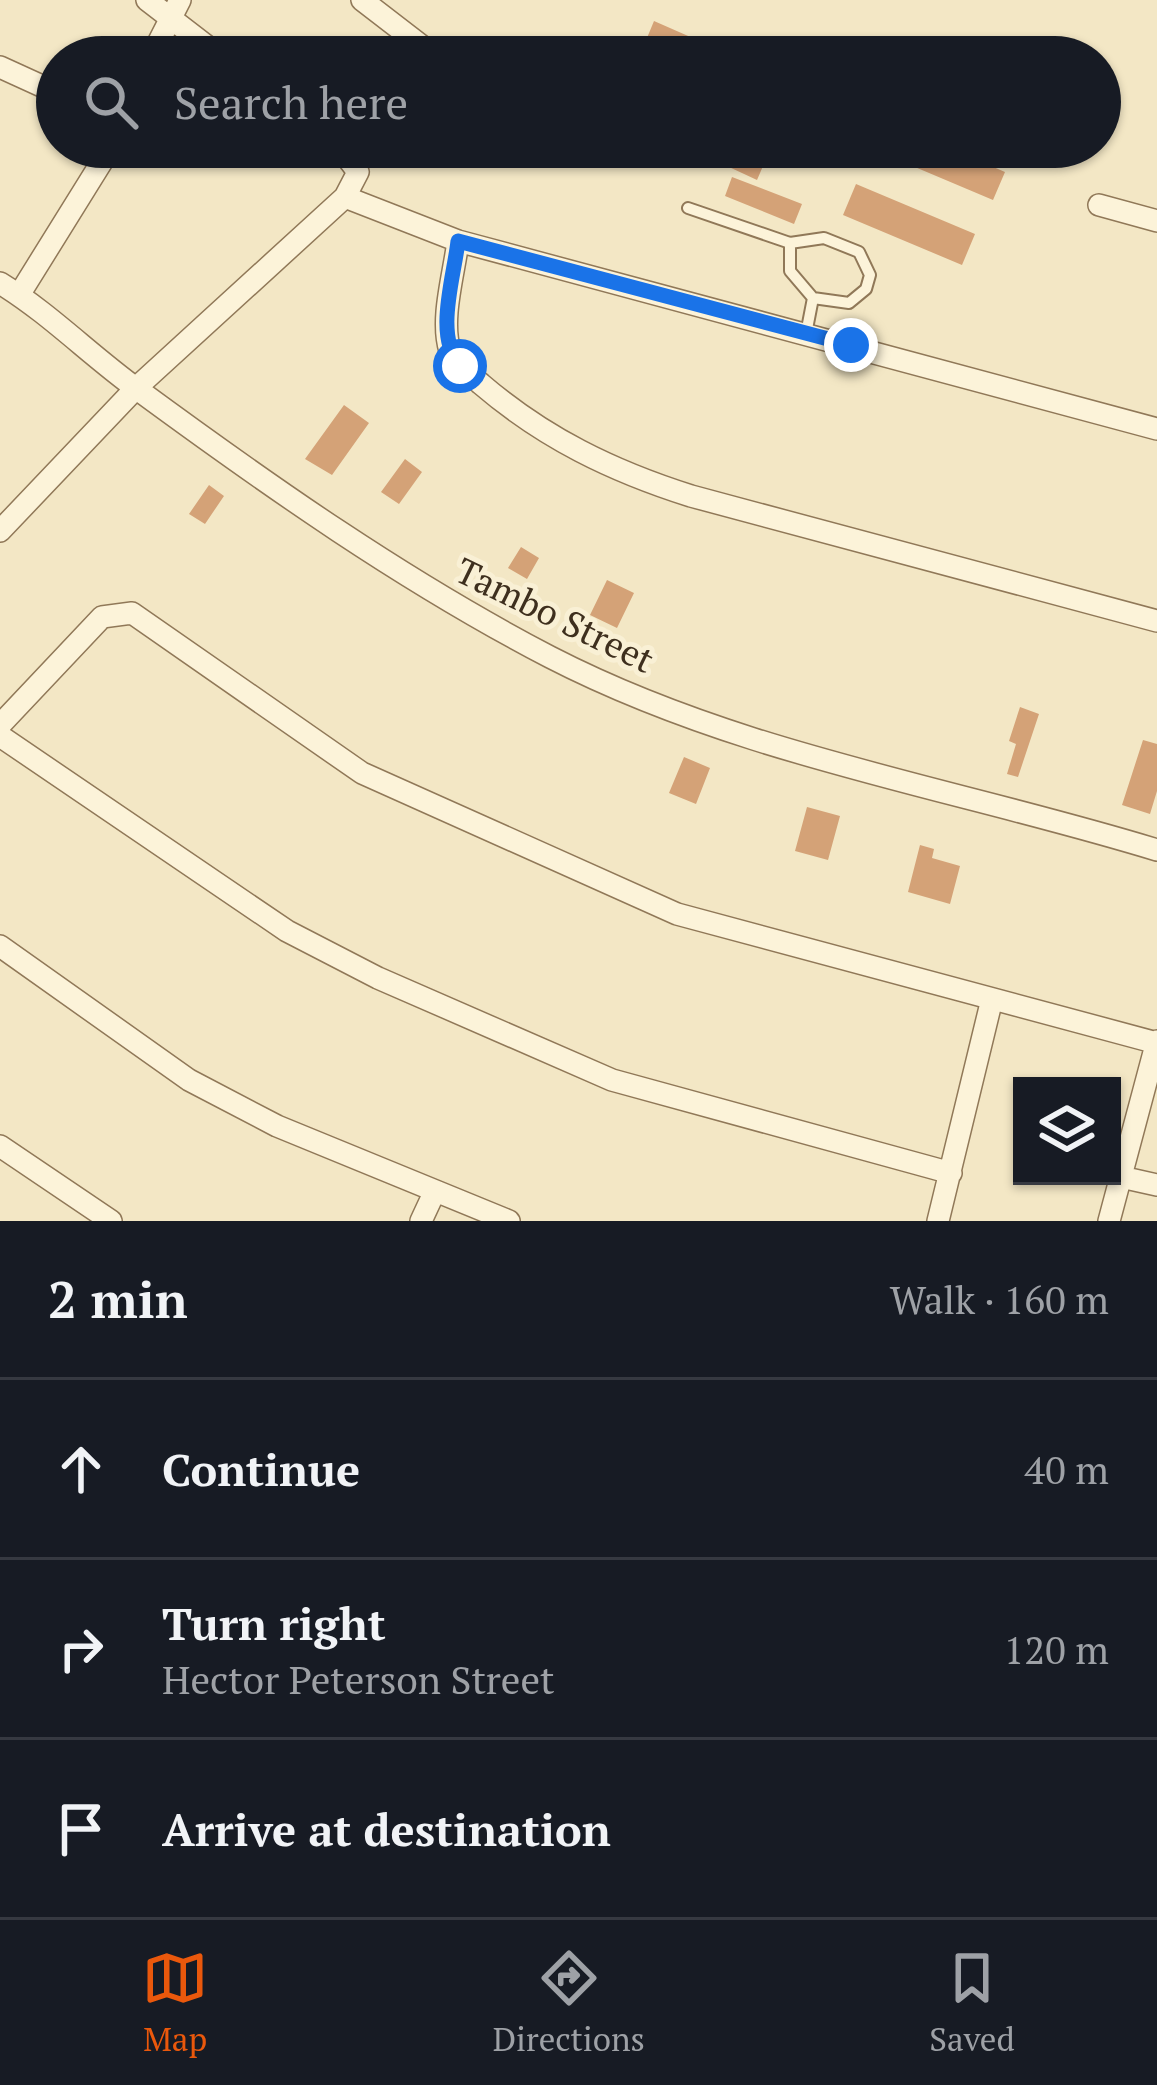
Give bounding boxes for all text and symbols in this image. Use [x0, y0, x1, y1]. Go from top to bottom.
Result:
search box [36, 36, 1121, 168]
icon: search [78, 69, 144, 135]
text: Search here [174, 72, 408, 132]
route end [824, 318, 878, 372]
route start [433, 339, 487, 393]
street label: Tambo Street [448, 546, 662, 683]
map controls [1013, 1077, 1121, 1185]
button: layers [1013, 1077, 1121, 1185]
text: 2 min [48, 1265, 188, 1333]
text: Walk · 160 m [890, 1273, 1109, 1325]
icon: ahead [48, 1436, 114, 1502]
text: Continue [162, 1439, 360, 1499]
text: 40 m [1024, 1443, 1109, 1495]
text: Turn right [162, 1593, 386, 1653]
icon: right [48, 1616, 114, 1682]
text: 120 m [1004, 1623, 1109, 1675]
text: Hector Peterson Street [162, 1653, 555, 1705]
icon: arrive [48, 1796, 114, 1862]
text: Arrive at destination [162, 1799, 611, 1859]
tab: Map [142, 1945, 208, 2060]
tab: Directions [493, 1945, 645, 2060]
tab: Saved [929, 1945, 1015, 2060]

